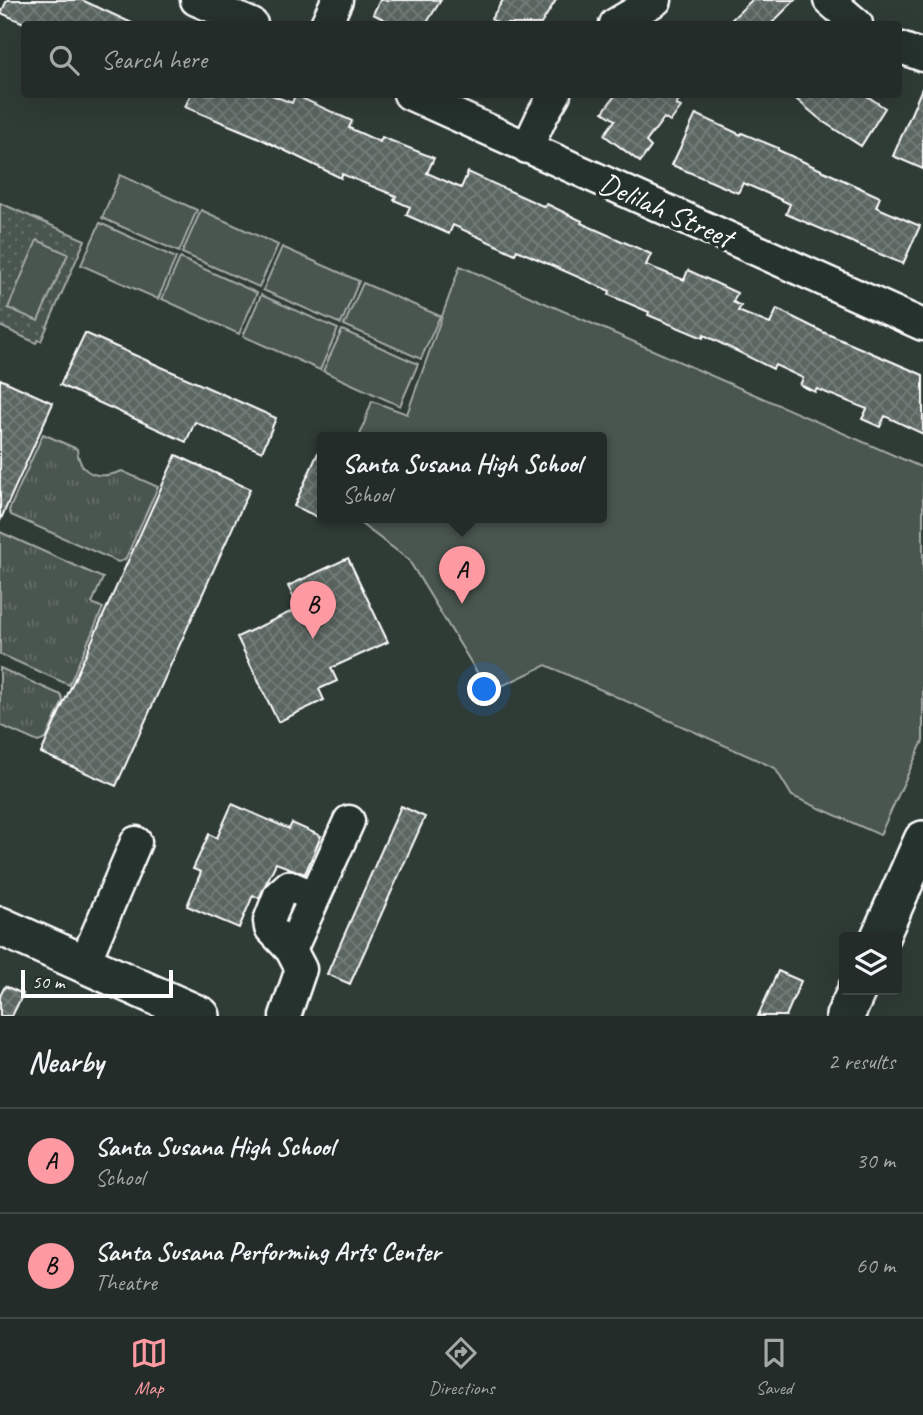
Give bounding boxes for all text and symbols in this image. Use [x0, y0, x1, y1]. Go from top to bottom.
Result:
search box [21, 21, 902, 98]
icon: search [45, 41, 83, 79]
text: Search here [101, 43, 207, 76]
street label: Delilah Street [593, 164, 742, 258]
popup [317, 432, 607, 523]
text: Santa Susana High School [342, 447, 582, 480]
text: School [342, 480, 392, 509]
pin: A [439, 546, 485, 604]
pin: B [290, 581, 336, 639]
your location [467, 672, 501, 706]
map controls [839, 932, 902, 995]
button: layers [839, 932, 902, 995]
scale bar [21, 967, 173, 999]
text: 50 m [32, 970, 64, 994]
text: Nearby [28, 1043, 104, 1081]
text: 2 results [828, 1047, 895, 1076]
text: Santa Susana High School [95, 1130, 334, 1163]
text: A [45, 1146, 57, 1175]
text: 30 m [856, 1146, 895, 1175]
text: School [95, 1163, 144, 1192]
text: Santa Susana Performing Arts Center [95, 1235, 441, 1268]
text: B [45, 1251, 57, 1280]
text: 60 m [856, 1251, 895, 1280]
text: Theatre [95, 1268, 157, 1297]
tab: Map [130, 1334, 168, 1400]
tab: Directions [428, 1334, 495, 1400]
tab: Saved [755, 1334, 793, 1400]

